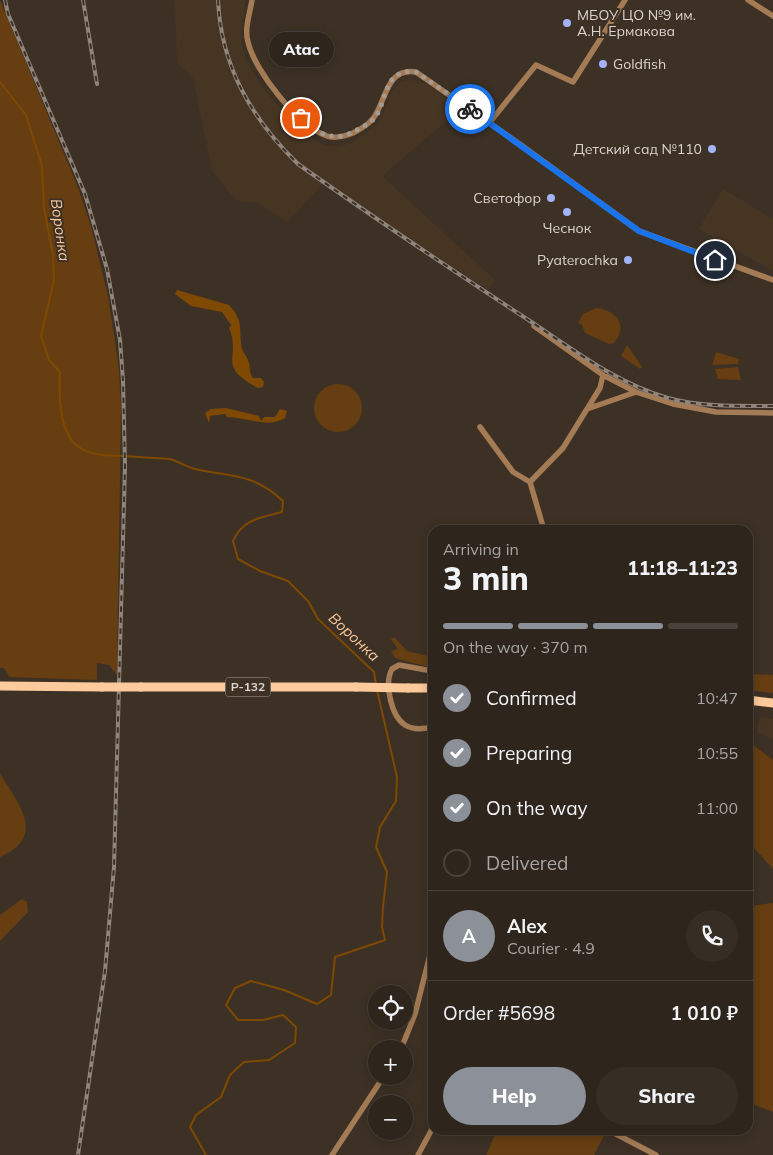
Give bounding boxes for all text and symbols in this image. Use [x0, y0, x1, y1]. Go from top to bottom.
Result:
place label: МБОУ ЦО №9 им. А.Н. Ермакова [577, 6, 696, 40]
marker: МБОУ ЦО №9 им. А.Н. Ермакова [561, 17, 573, 29]
callout: Atac [268, 33, 334, 68]
text: Atac [283, 39, 320, 59]
place label: Goldfish [613, 55, 666, 73]
marker: Goldfish [597, 58, 609, 70]
courier [445, 84, 495, 134]
icon: bike [456, 95, 484, 123]
pin [280, 97, 322, 139]
icon: bag [287, 104, 315, 132]
place label: Детский сад №110 [574, 140, 702, 158]
marker: Детский сад №110 [706, 143, 718, 155]
place label: Светофор [473, 189, 541, 207]
marker: Светофор [545, 192, 557, 204]
water label: Воронка [47, 197, 74, 262]
marker: Чеснок [561, 206, 573, 218]
place label: Чеснок [543, 219, 592, 237]
pin [694, 239, 736, 281]
icon: home [701, 246, 729, 274]
place label: Pyaterochka [537, 251, 618, 269]
marker: Pyaterochka [622, 254, 634, 266]
text: Arriving in [443, 539, 519, 559]
text: 11:18–11:23 [627, 556, 738, 580]
text: 3 min [443, 558, 529, 598]
water label: Воронка [325, 608, 384, 665]
text: On the way · 370 m [443, 637, 588, 657]
road number: Р-132 [226, 678, 270, 696]
icon: check [443, 684, 471, 712]
text: Confirmed [486, 686, 577, 710]
text: 10:47 [696, 688, 738, 708]
icon: check [443, 739, 471, 767]
text: Preparing [486, 741, 572, 765]
text: 10:55 [696, 743, 738, 763]
icon: check [443, 794, 471, 822]
text: On the way [486, 796, 588, 820]
text: 11:00 [696, 798, 738, 818]
text: Delivered [486, 851, 568, 875]
button: phone [686, 910, 738, 962]
text: Alex [507, 914, 547, 938]
text: A [462, 924, 476, 948]
text: Courier · 4.9 [507, 938, 595, 958]
map controls [368, 985, 413, 1140]
button: locate [368, 985, 413, 1030]
text: Order #5698 [443, 1001, 555, 1025]
text: 1 010 ₽ [671, 1001, 738, 1025]
button: + [368, 1040, 413, 1085]
button: Help [443, 1067, 586, 1125]
button: Share [596, 1067, 738, 1125]
button: − [368, 1095, 413, 1140]

